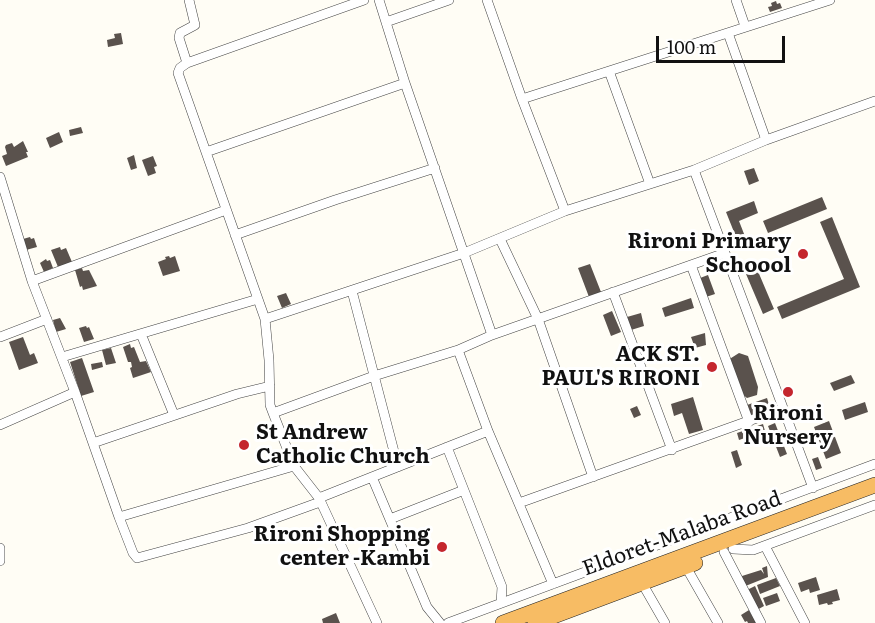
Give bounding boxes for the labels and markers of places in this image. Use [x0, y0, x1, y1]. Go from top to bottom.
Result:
place label: Rironi Primary Schoool [627, 229, 791, 279]
marker: Rironi Primary Schoool [796, 247, 810, 261]
place label: ACK ST. PAUL'S RIRONI [541, 342, 700, 392]
marker: ACK ST. PAUL'S RIRONI [705, 360, 719, 374]
marker: Rironi Nursery [781, 385, 795, 399]
place label: Rironi Nursery [744, 401, 832, 451]
place label: St Andrew Catholic Church [256, 420, 430, 470]
marker: St Andrew Catholic Church [237, 438, 251, 452]
place label: Rironi Shopping center -Kambi [254, 522, 430, 572]
marker: Rironi Shopping center -Kambi [435, 540, 449, 554]

